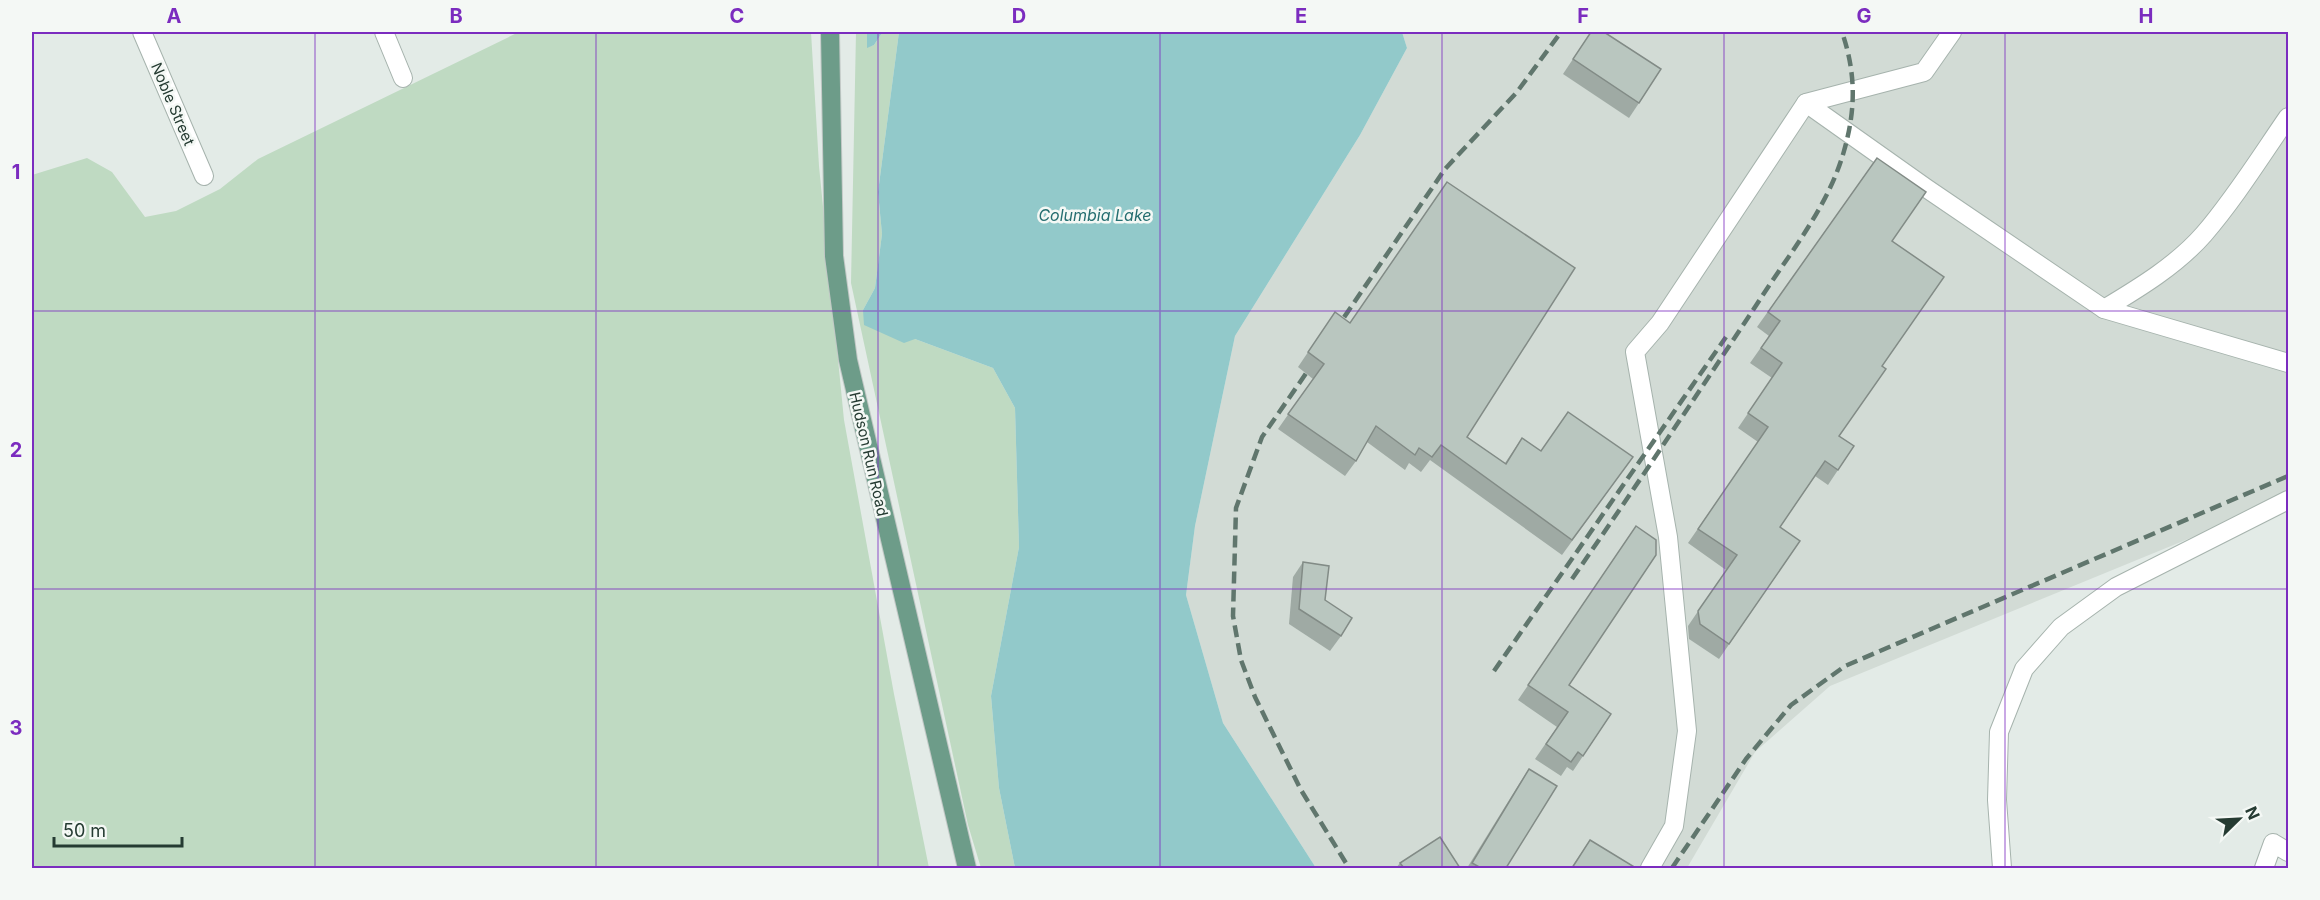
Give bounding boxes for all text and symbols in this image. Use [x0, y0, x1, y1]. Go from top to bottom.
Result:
text: A [167, 4, 182, 28]
text: B [449, 4, 463, 28]
text: C [730, 4, 744, 28]
text: D [1012, 4, 1026, 28]
text: E [1295, 4, 1307, 28]
text: F [1577, 4, 1589, 28]
text: G [1856, 4, 1872, 28]
text: H [2139, 4, 2153, 28]
street label: Noble Street [147, 60, 199, 148]
text: 1 [12, 160, 20, 184]
water label: Columbia Lake [1038, 205, 1152, 225]
street label: Hudson Run Road [845, 390, 893, 518]
text: 2 [10, 438, 22, 462]
text: 3 [10, 716, 22, 740]
north arrow [2209, 789, 2269, 849]
text: N [2241, 803, 2264, 823]
scale bar [54, 810, 182, 848]
text: 50 m [63, 820, 106, 841]

